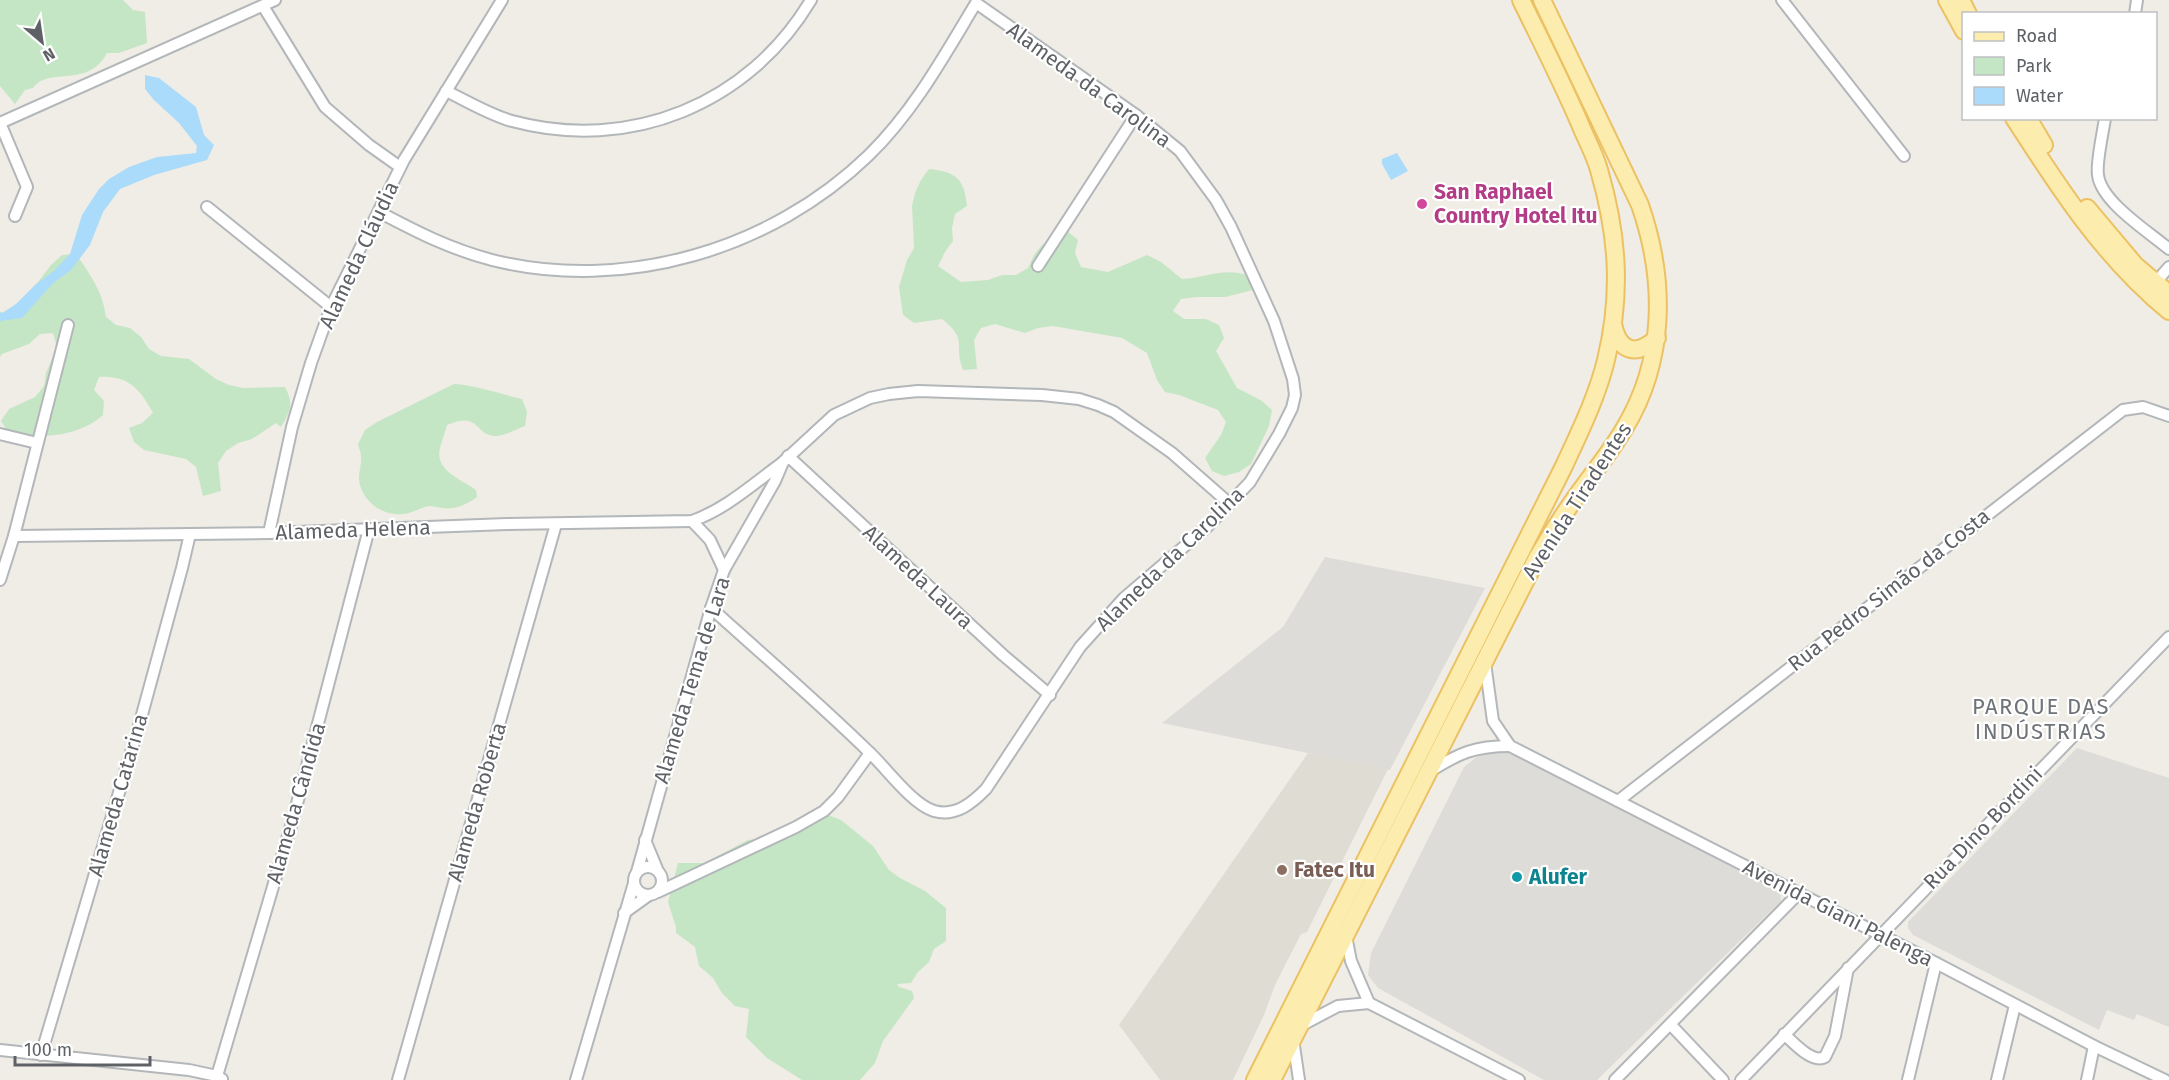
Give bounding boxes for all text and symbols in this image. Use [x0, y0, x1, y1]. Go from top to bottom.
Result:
north arrow [12, 12, 72, 72]
legend [1962, 12, 2157, 120]
street label: Alameda da Carolina [1002, 17, 1176, 153]
text: Road [2016, 25, 2058, 47]
text: N [40, 44, 58, 66]
text: Park [2016, 55, 2052, 77]
text: Water [2016, 85, 2063, 107]
street label: Alameda Cláudia [313, 177, 405, 333]
place label: San Raphael Country Hotel Itu [1434, 179, 1597, 229]
marker: San Raphael Country Hotel Itu [1415, 197, 1429, 211]
street label: Avenida Tiradentes [1517, 417, 1638, 584]
street label: Alameda da Carolina [1090, 481, 1250, 637]
street label: Rua Pedro Simão da Costa [1783, 503, 1995, 677]
street label: Alameda Helena [275, 514, 431, 546]
street label: Alameda Laura [858, 519, 978, 635]
street label: Alameda Tema de Lara [648, 574, 736, 786]
district label: PARQUE DAS INDÚSTRIAS [1972, 693, 2110, 745]
street label: Alameda Catarina [82, 711, 154, 879]
street label: Alameda Cândida [261, 720, 331, 886]
street label: Alameda Roberta [442, 720, 512, 884]
street label: Rua Dino Bordini [1918, 761, 2048, 895]
street label: Avenida Giani Palenga [1739, 854, 1937, 972]
place label: Fatec Itu [1294, 857, 1375, 883]
marker: Fatec Itu [1275, 863, 1289, 877]
place label: Alufer [1528, 864, 1587, 890]
marker: Alufer [1510, 870, 1524, 884]
scale bar [15, 1029, 150, 1067]
text: 100 m [24, 1039, 72, 1061]

